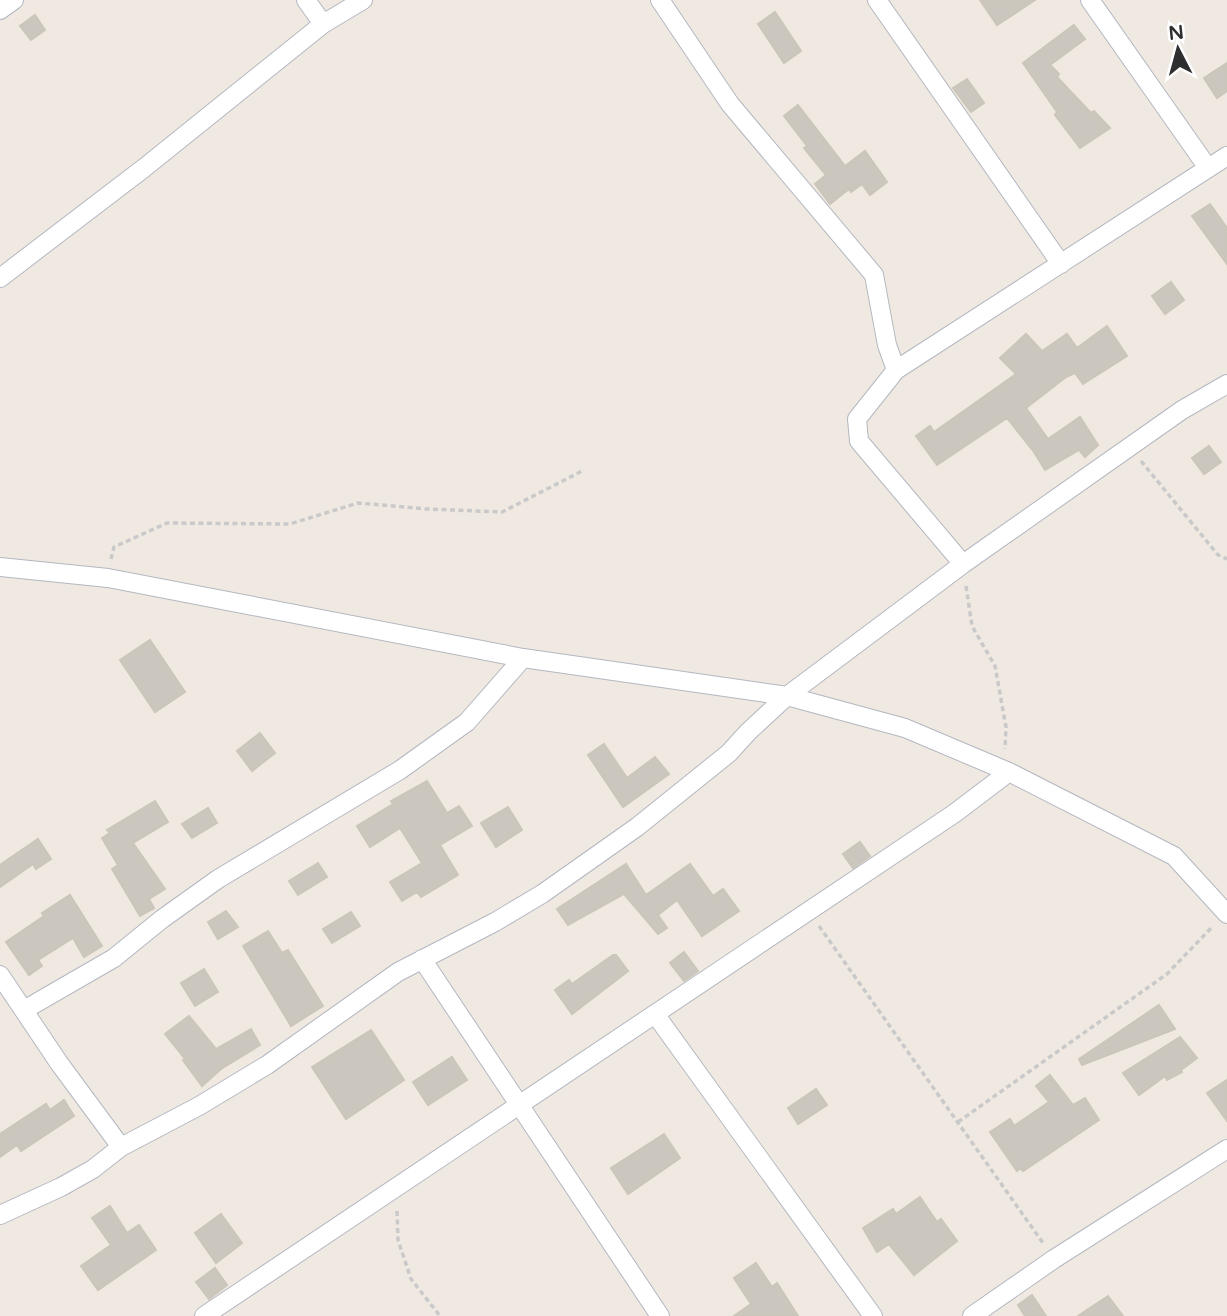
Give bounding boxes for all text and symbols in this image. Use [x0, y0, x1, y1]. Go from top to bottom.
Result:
north arrow [1143, 14, 1213, 84]
text: N [1168, 21, 1185, 45]

